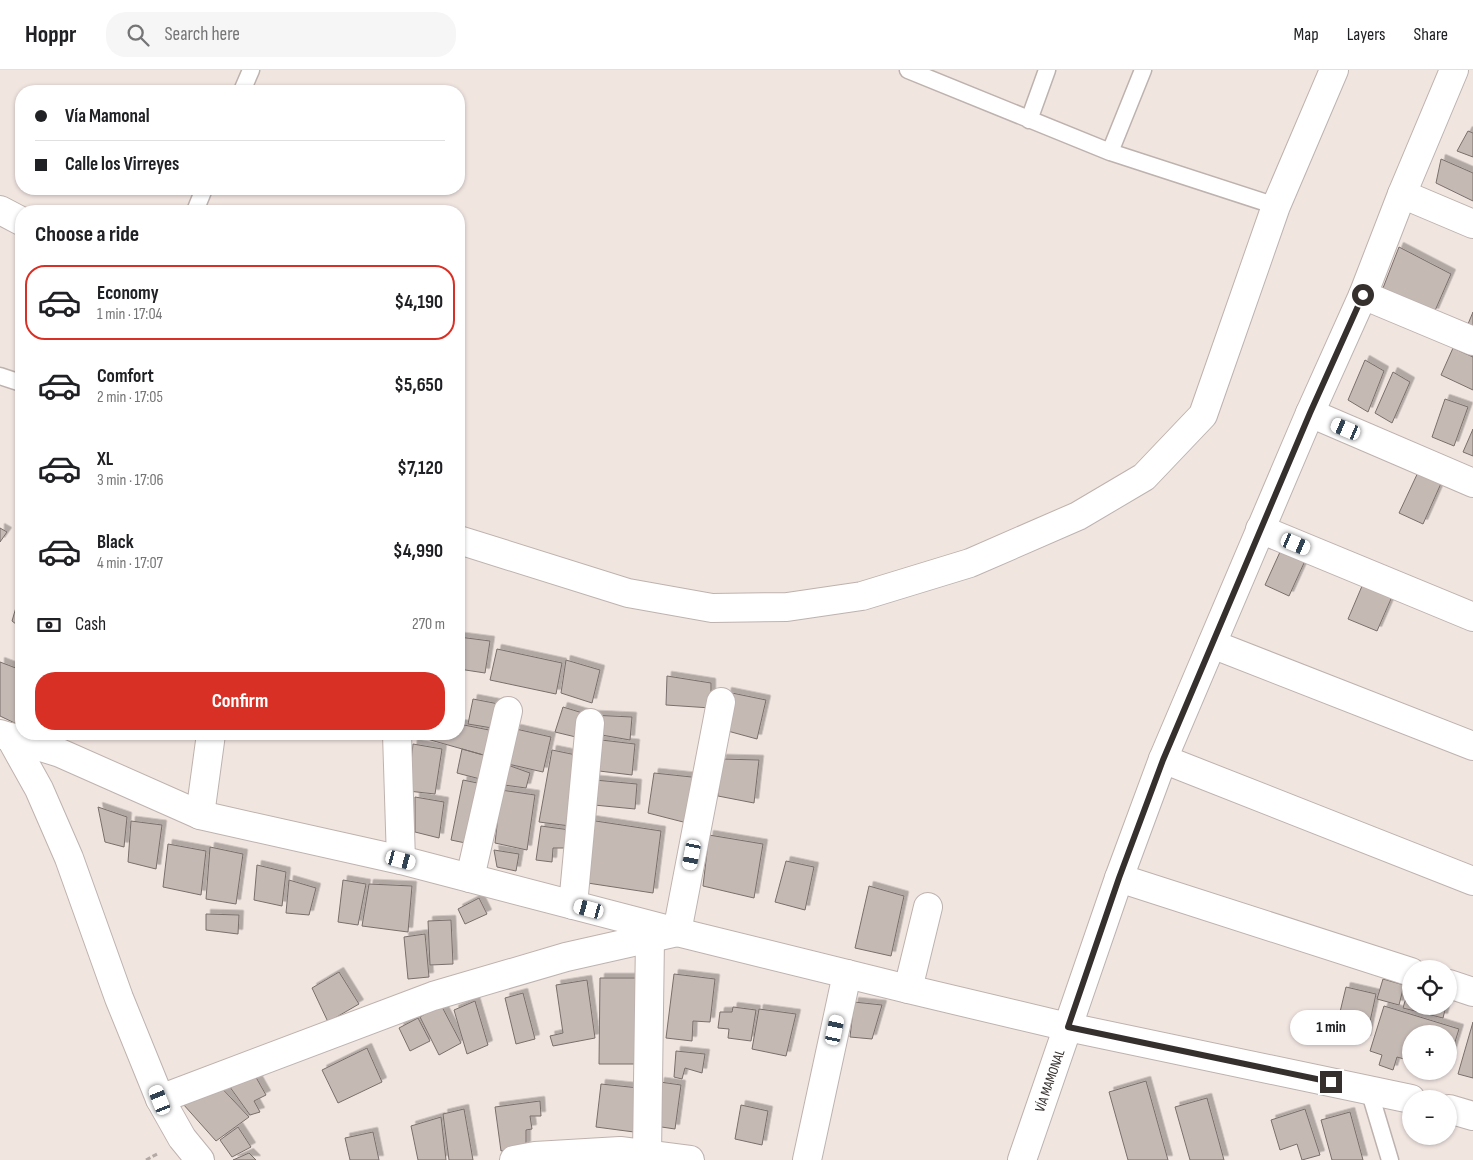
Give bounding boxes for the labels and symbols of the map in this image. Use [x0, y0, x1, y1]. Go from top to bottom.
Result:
route start [1352, 284, 1374, 306]
car [1329, 416, 1362, 442]
car [1279, 531, 1312, 557]
car [681, 839, 702, 871]
car [384, 849, 417, 871]
car [572, 898, 605, 920]
callout: 1 min [1290, 1010, 1372, 1044]
car [824, 1014, 845, 1046]
street label: VÍA MAMONAL [1031, 1047, 1068, 1114]
route end [1320, 1071, 1342, 1093]
car [147, 1083, 172, 1117]

